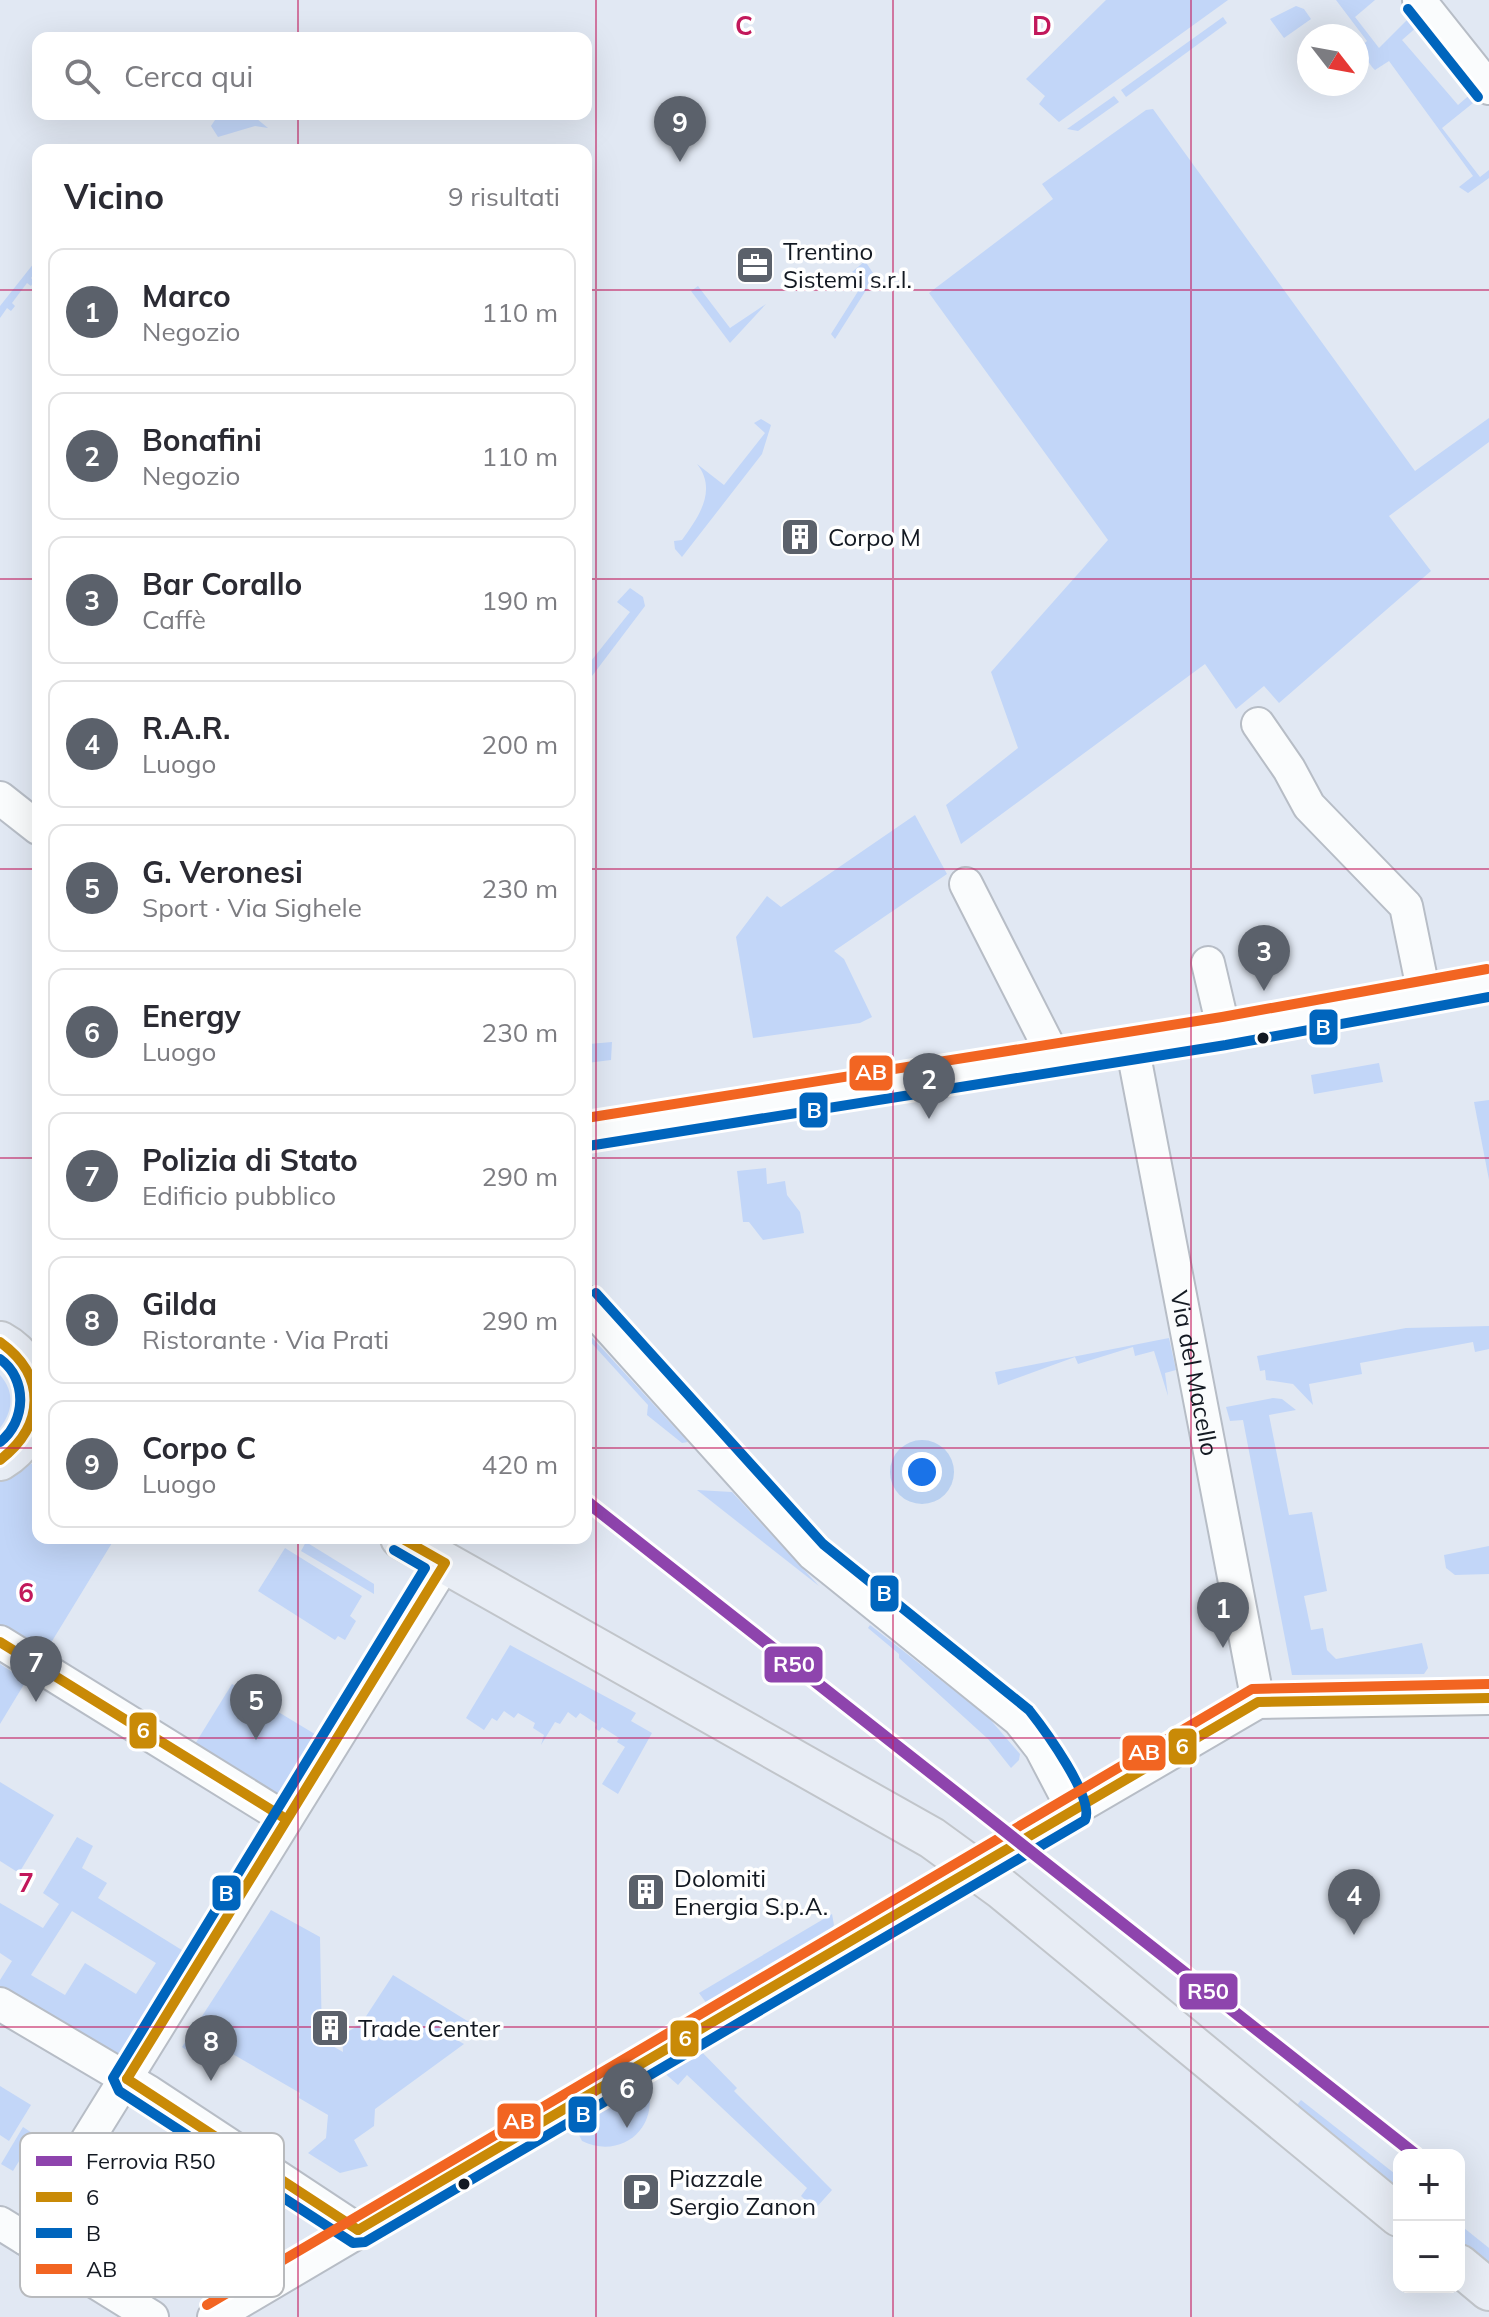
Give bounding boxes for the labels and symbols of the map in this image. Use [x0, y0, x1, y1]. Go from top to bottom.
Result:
text: C [735, 9, 753, 42]
text: D [1032, 9, 1052, 42]
north arrow [1297, 24, 1369, 96]
pin: 9 [654, 96, 706, 162]
place label: Trentino Sistemi s.r.l. [783, 236, 912, 294]
office icon: Trentino Sistemi s.r.l. [734, 244, 776, 286]
building icon: Corpo M [779, 516, 821, 558]
place label: Corpo M [828, 522, 921, 552]
pin: 3 [1238, 925, 1290, 991]
line badge: B [1308, 1008, 1339, 1046]
text: B [1315, 1013, 1331, 1041]
unlabelled marker [1255, 1030, 1271, 1046]
pin: 2 [903, 1053, 955, 1119]
line badge: AB [848, 1054, 894, 1092]
text: AB [855, 1058, 887, 1086]
line badge: B [798, 1091, 829, 1129]
text: B [806, 1096, 822, 1124]
street label: Via del Macello [1164, 1288, 1225, 1458]
your location [902, 1452, 942, 1492]
line badge: B [869, 1574, 900, 1613]
text: 6 [18, 1576, 34, 1609]
text: B [876, 1579, 892, 1607]
pin: 1 [1197, 1582, 1249, 1648]
pin: 7 [10, 1636, 62, 1702]
line badge: R50 [763, 1645, 824, 1684]
text: R50 [773, 1650, 815, 1678]
pin: 5 [230, 1674, 282, 1740]
line badge: 6 [128, 1711, 158, 1750]
text: 6 [136, 1716, 150, 1744]
line badge: 6 [1167, 1727, 1198, 1766]
text: 6 [1175, 1732, 1189, 1760]
line badge: AB [1121, 1734, 1167, 1772]
text: AB [1128, 1738, 1160, 1766]
place label: Dolomiti Energia S.p.A. [674, 1863, 828, 1921]
text: 7 [18, 1866, 34, 1899]
pin: 4 [1328, 1869, 1380, 1935]
building icon: Dolomiti Energia S.p.A. [625, 1871, 667, 1913]
line badge: B [211, 1874, 242, 1912]
text: B [218, 1879, 234, 1907]
line badge: R50 [1178, 1972, 1239, 2011]
text: R50 [1187, 1977, 1229, 2005]
building icon: Trade Center [309, 2007, 351, 2049]
place label: Trade Center [358, 2013, 500, 2043]
pin: 8 [185, 2015, 237, 2081]
line badge: 6 [669, 2019, 700, 2058]
text: 6 [678, 2024, 692, 2052]
pin: 6 [601, 2062, 653, 2128]
line badge: B [567, 2095, 598, 2134]
text: B [575, 2100, 591, 2128]
line badge: AB [496, 2102, 542, 2140]
text: AB [503, 2107, 535, 2135]
legend [20, 2133, 284, 2297]
text: Ferrovia R50 [86, 2147, 216, 2175]
place label: Piazzale Sergio Zanon [669, 2163, 816, 2221]
parking icon: Piazzale Sergio Zanon [620, 2171, 662, 2213]
unlabelled marker [456, 2176, 472, 2192]
text: 6 [86, 2183, 99, 2211]
text: B [86, 2219, 101, 2247]
text: AB [86, 2255, 117, 2283]

